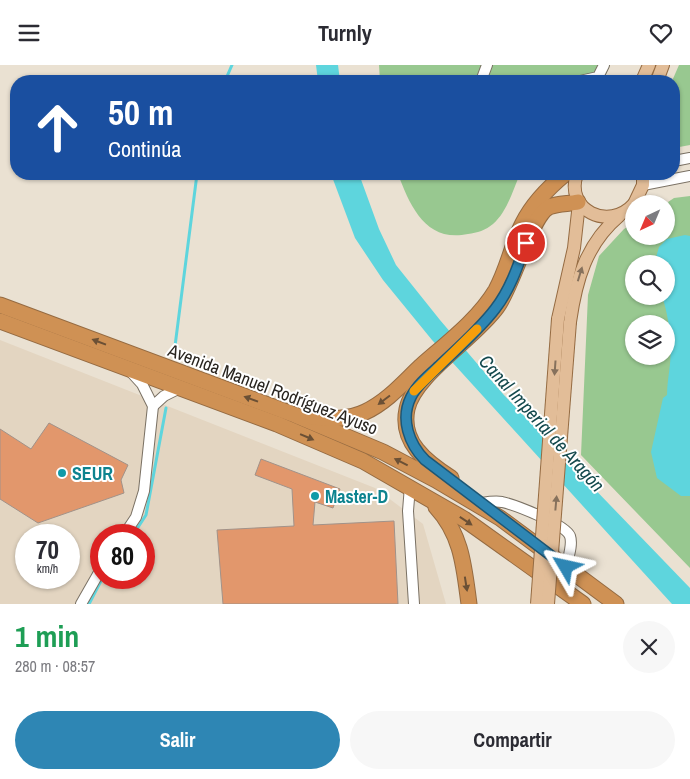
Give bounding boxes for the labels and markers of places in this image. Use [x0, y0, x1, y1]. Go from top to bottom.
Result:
pin [505, 222, 547, 264]
place label: SEUR [72, 461, 113, 486]
marker: SEUR [56, 467, 68, 479]
place label: Master-D [325, 484, 388, 509]
marker: Master-D [309, 490, 321, 502]

